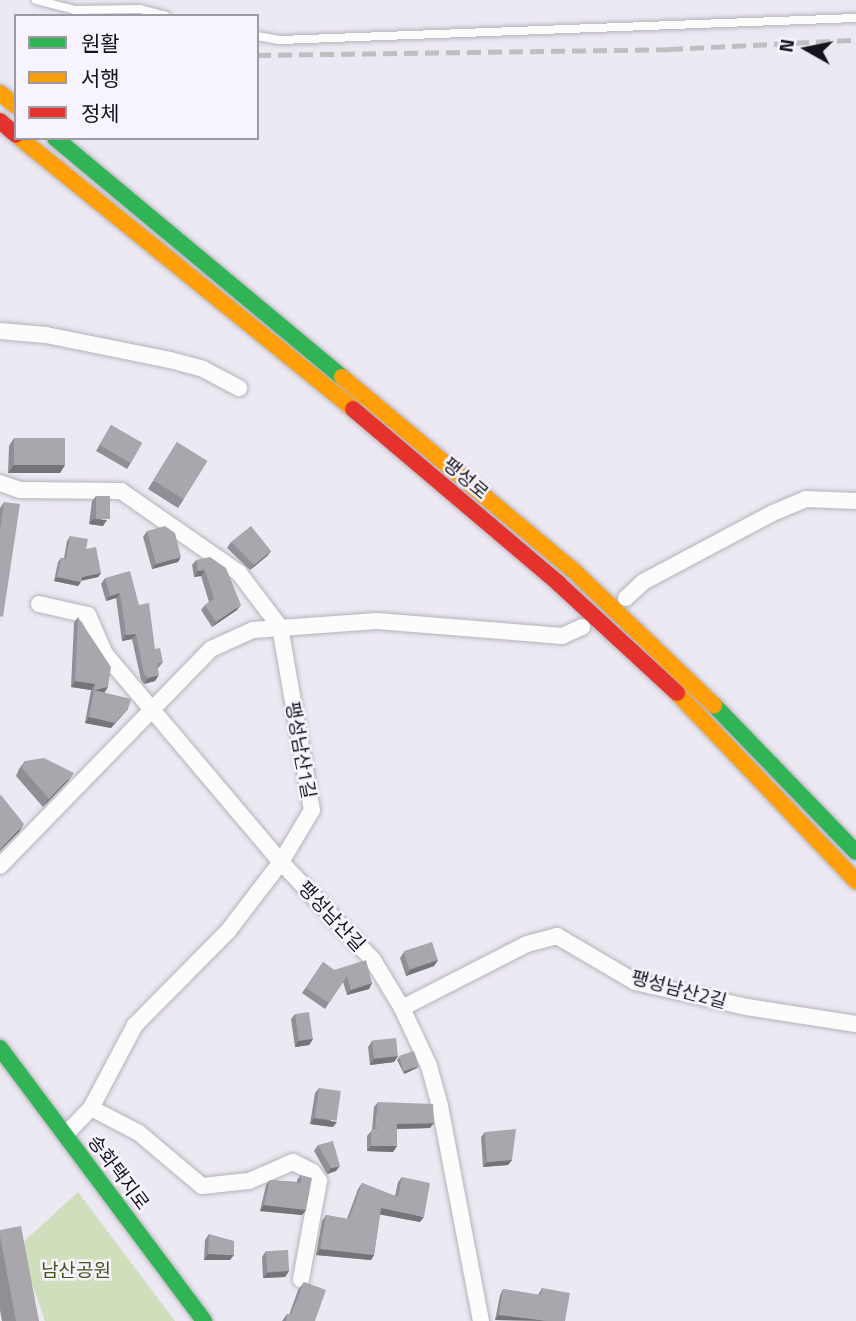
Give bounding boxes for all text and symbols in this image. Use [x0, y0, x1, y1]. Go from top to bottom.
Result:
legend [14, 14, 259, 140]
north arrow [772, 14, 842, 84]
text: 원활 [81, 27, 120, 59]
text: N [770, 37, 801, 54]
text: 서행 [81, 62, 120, 94]
text: 정체 [81, 97, 120, 129]
street label: 팽성로 [439, 452, 493, 504]
street label: 팽성남산1길 [281, 700, 321, 800]
street label: 팽성남산길 [294, 876, 370, 956]
street label: 팽성남산2길 [629, 965, 729, 1013]
street label: 송화택지로 [84, 1130, 154, 1214]
park label: 남산공원 [41, 1259, 111, 1281]

